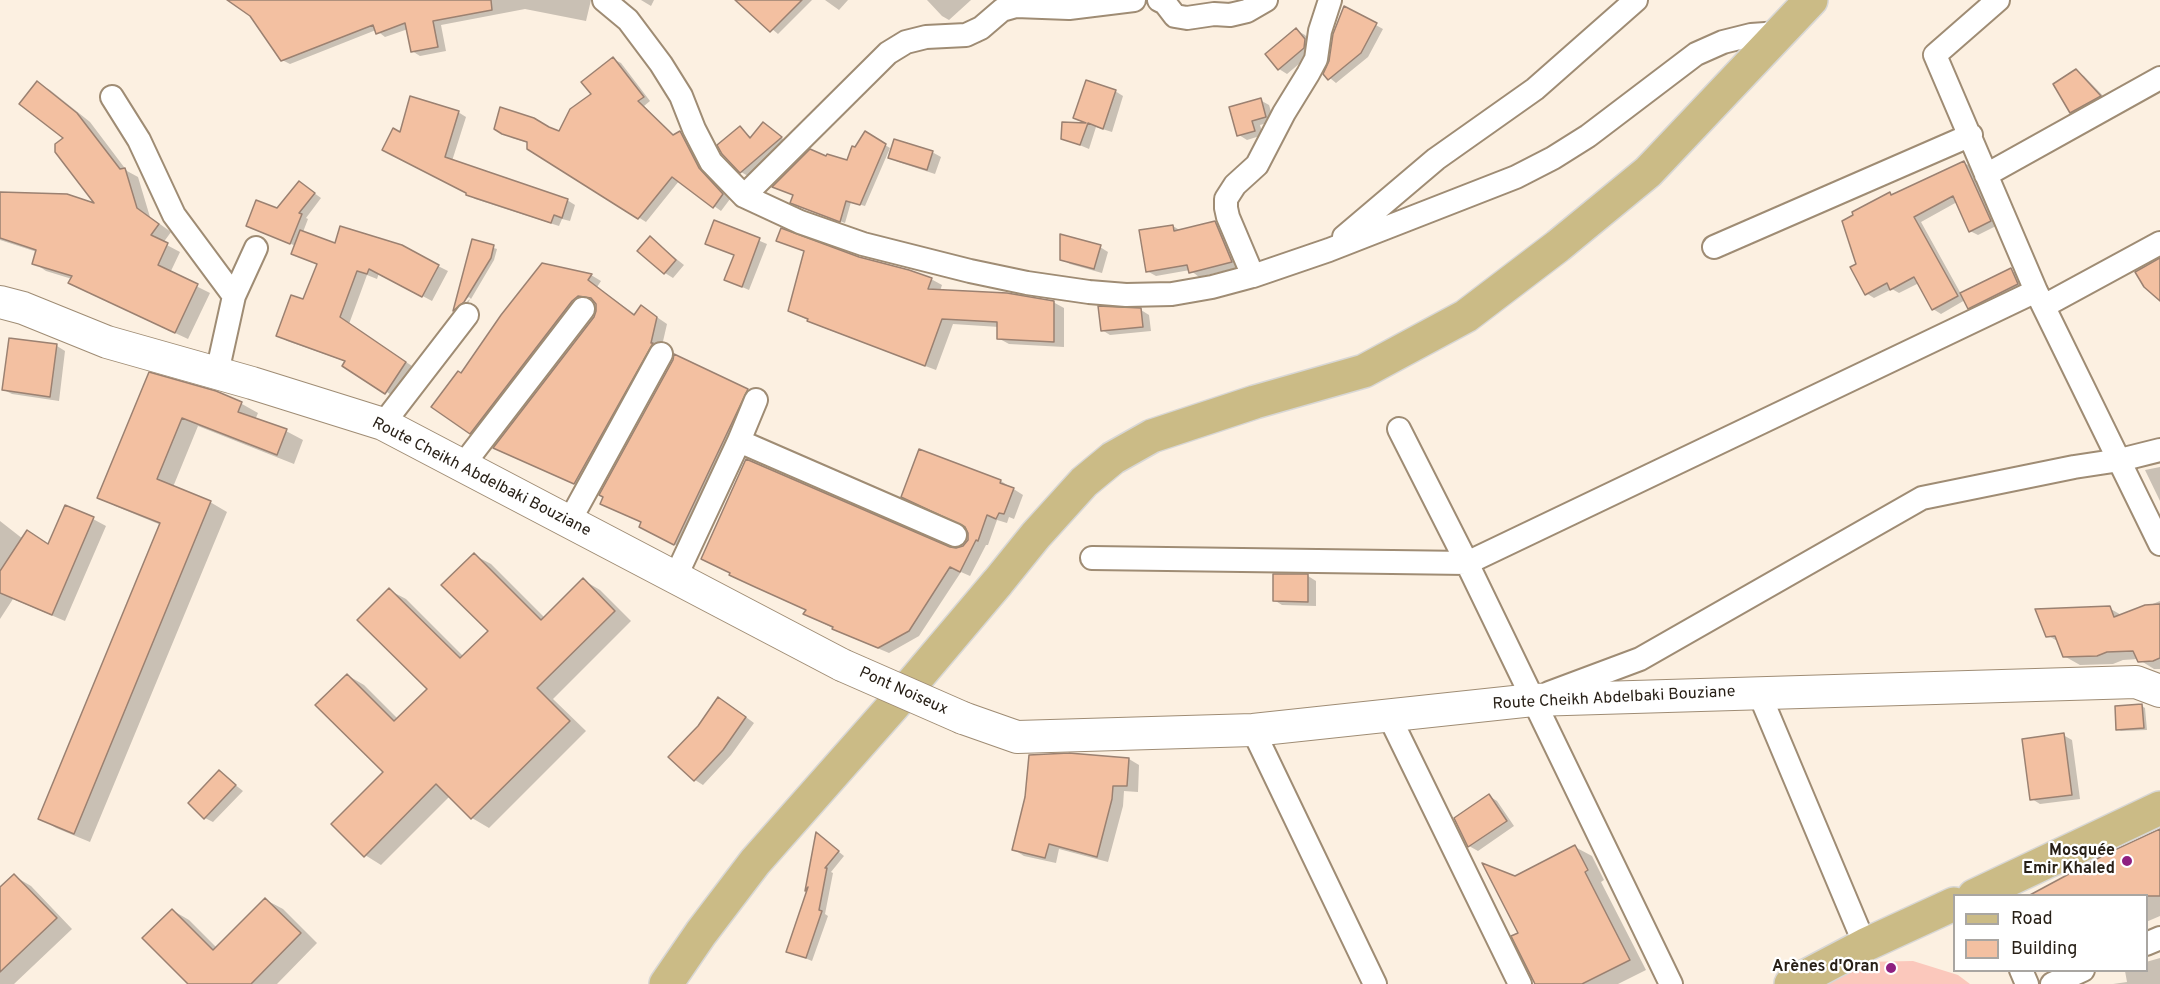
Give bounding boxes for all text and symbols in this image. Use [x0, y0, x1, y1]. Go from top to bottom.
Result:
street label: Route Cheikh Abdelbaki Bouziane [368, 414, 594, 542]
street label: Pont Noiseux [856, 664, 950, 720]
street label: Route Cheikh Abdelbaki Bouziane [1492, 683, 1736, 715]
place label: Mosquée Emir Khaled [2023, 842, 2115, 880]
marker: Mosquée Emir Khaled [2120, 854, 2134, 868]
legend [1953, 894, 2148, 972]
text: Road [2011, 908, 2053, 931]
text: Building [2011, 938, 2077, 961]
place label: Arènes d'Oran [1772, 958, 1879, 978]
marker: Arènes d'Oran [1884, 961, 1898, 975]

